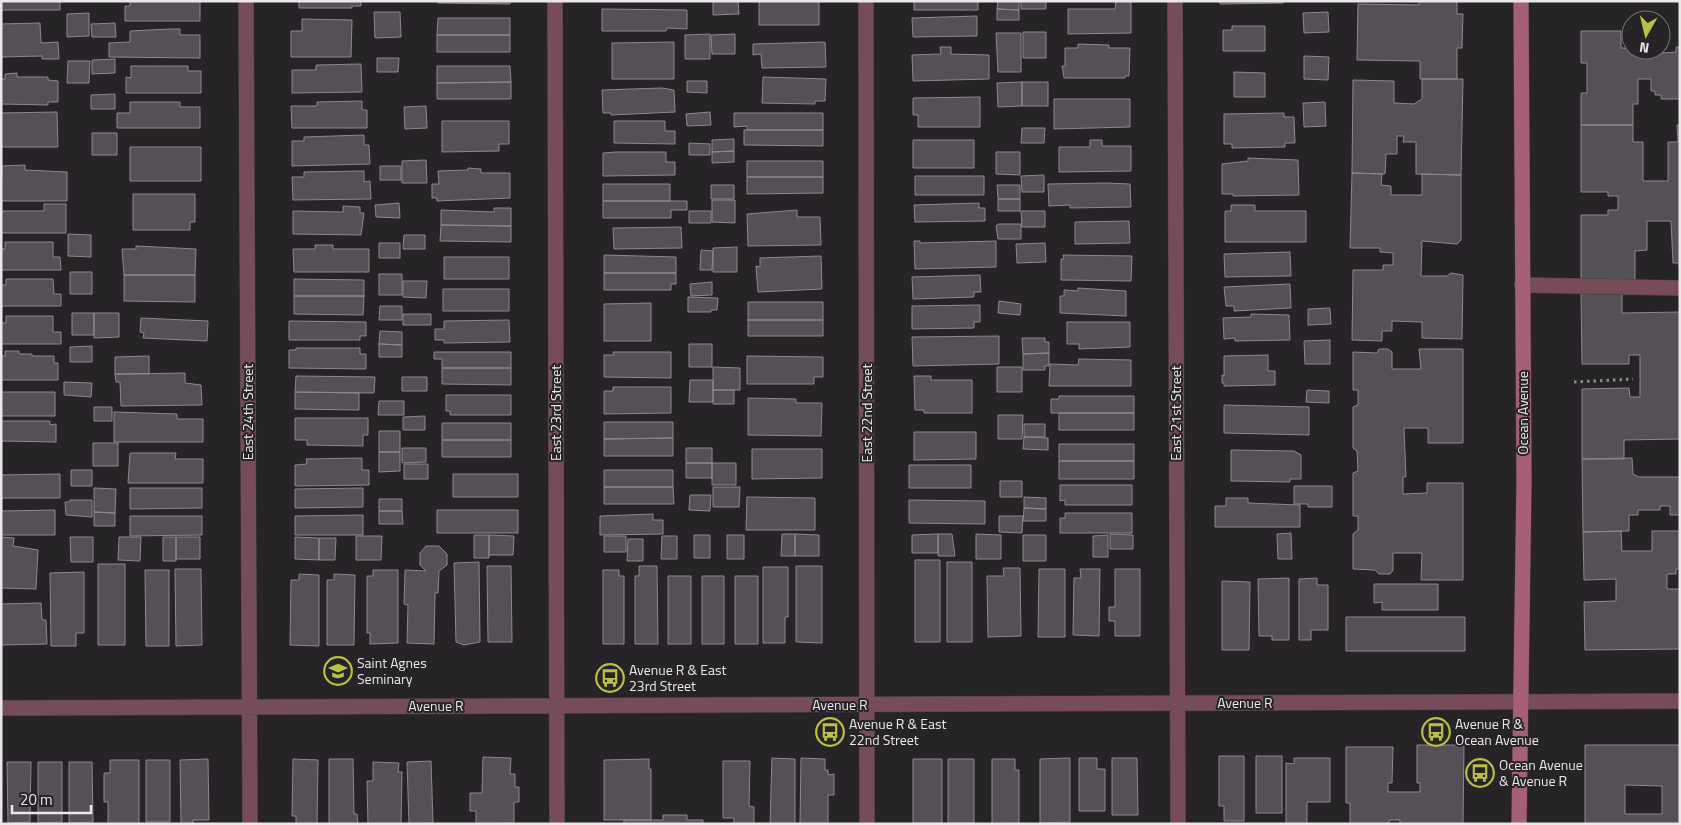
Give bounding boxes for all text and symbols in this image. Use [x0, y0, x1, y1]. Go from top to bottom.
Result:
north arrow [1621, 10, 1671, 60]
text: N [1638, 37, 1650, 59]
street label: East 22nd Street [856, 363, 877, 463]
street label: East 24th Street [237, 364, 258, 460]
street label: East 23rd Street [545, 365, 566, 461]
street label: East 21st Street [1165, 365, 1186, 461]
street label: Ocean Avenue [1512, 371, 1533, 455]
place label: Saint Agnes Seminary [357, 652, 427, 689]
school or university icon: Saint Agnes Seminary [323, 656, 353, 686]
place label: Avenue R & East 23rd Street [629, 659, 727, 696]
bus stop icon: Avenue R & East 23rd Street [595, 663, 625, 693]
street label: Avenue R [1217, 692, 1273, 713]
street label: Avenue R [812, 694, 868, 715]
street label: Avenue R [408, 695, 464, 716]
place label: Avenue R & East 22nd Street [849, 713, 947, 750]
place label: Avenue R & Ocean Avenue [1455, 713, 1539, 750]
bus stop icon: Avenue R & East 22nd Street [815, 717, 845, 747]
bus stop icon: Avenue R & Ocean Avenue [1421, 717, 1451, 747]
place label: Ocean Avenue & Avenue R [1499, 754, 1583, 791]
bus stop icon: Ocean Avenue & Avenue R [1465, 758, 1495, 788]
scale bar [12, 782, 91, 814]
text: 20 m [20, 788, 53, 811]

